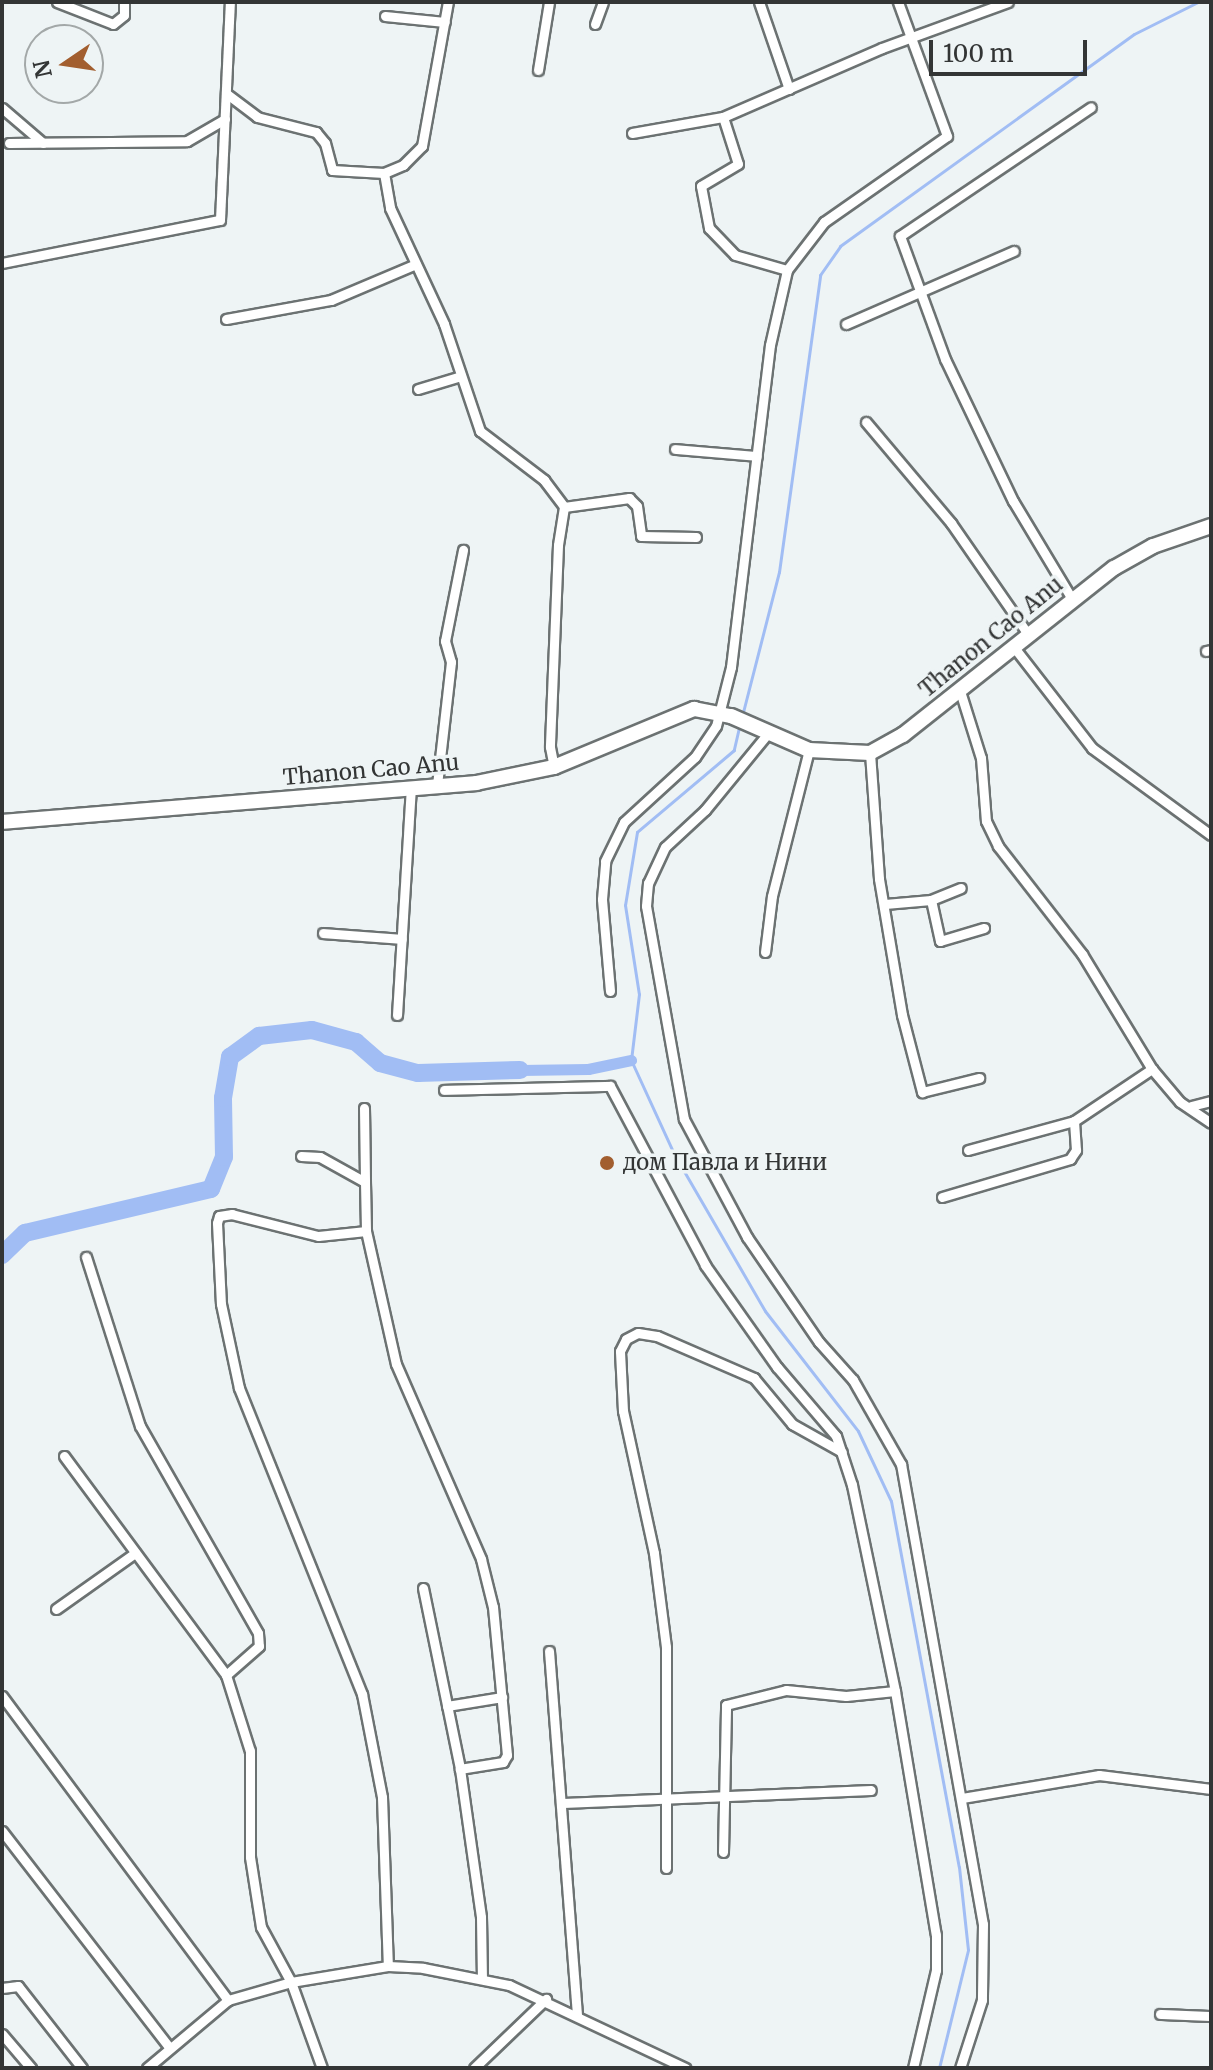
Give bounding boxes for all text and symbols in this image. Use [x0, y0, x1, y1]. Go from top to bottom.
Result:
north arrow [24, 24, 104, 104]
scale bar [933, 24, 1091, 74]
text: 100 m [943, 38, 1013, 69]
text: N [27, 57, 58, 81]
street label: Thanon Cao Anu [914, 571, 1068, 703]
street label: Thanon Cao Anu [282, 749, 460, 791]
place label: дом Павла и Нини [623, 1150, 827, 1176]
marker: дом Павла и Нини [598, 1154, 616, 1172]

